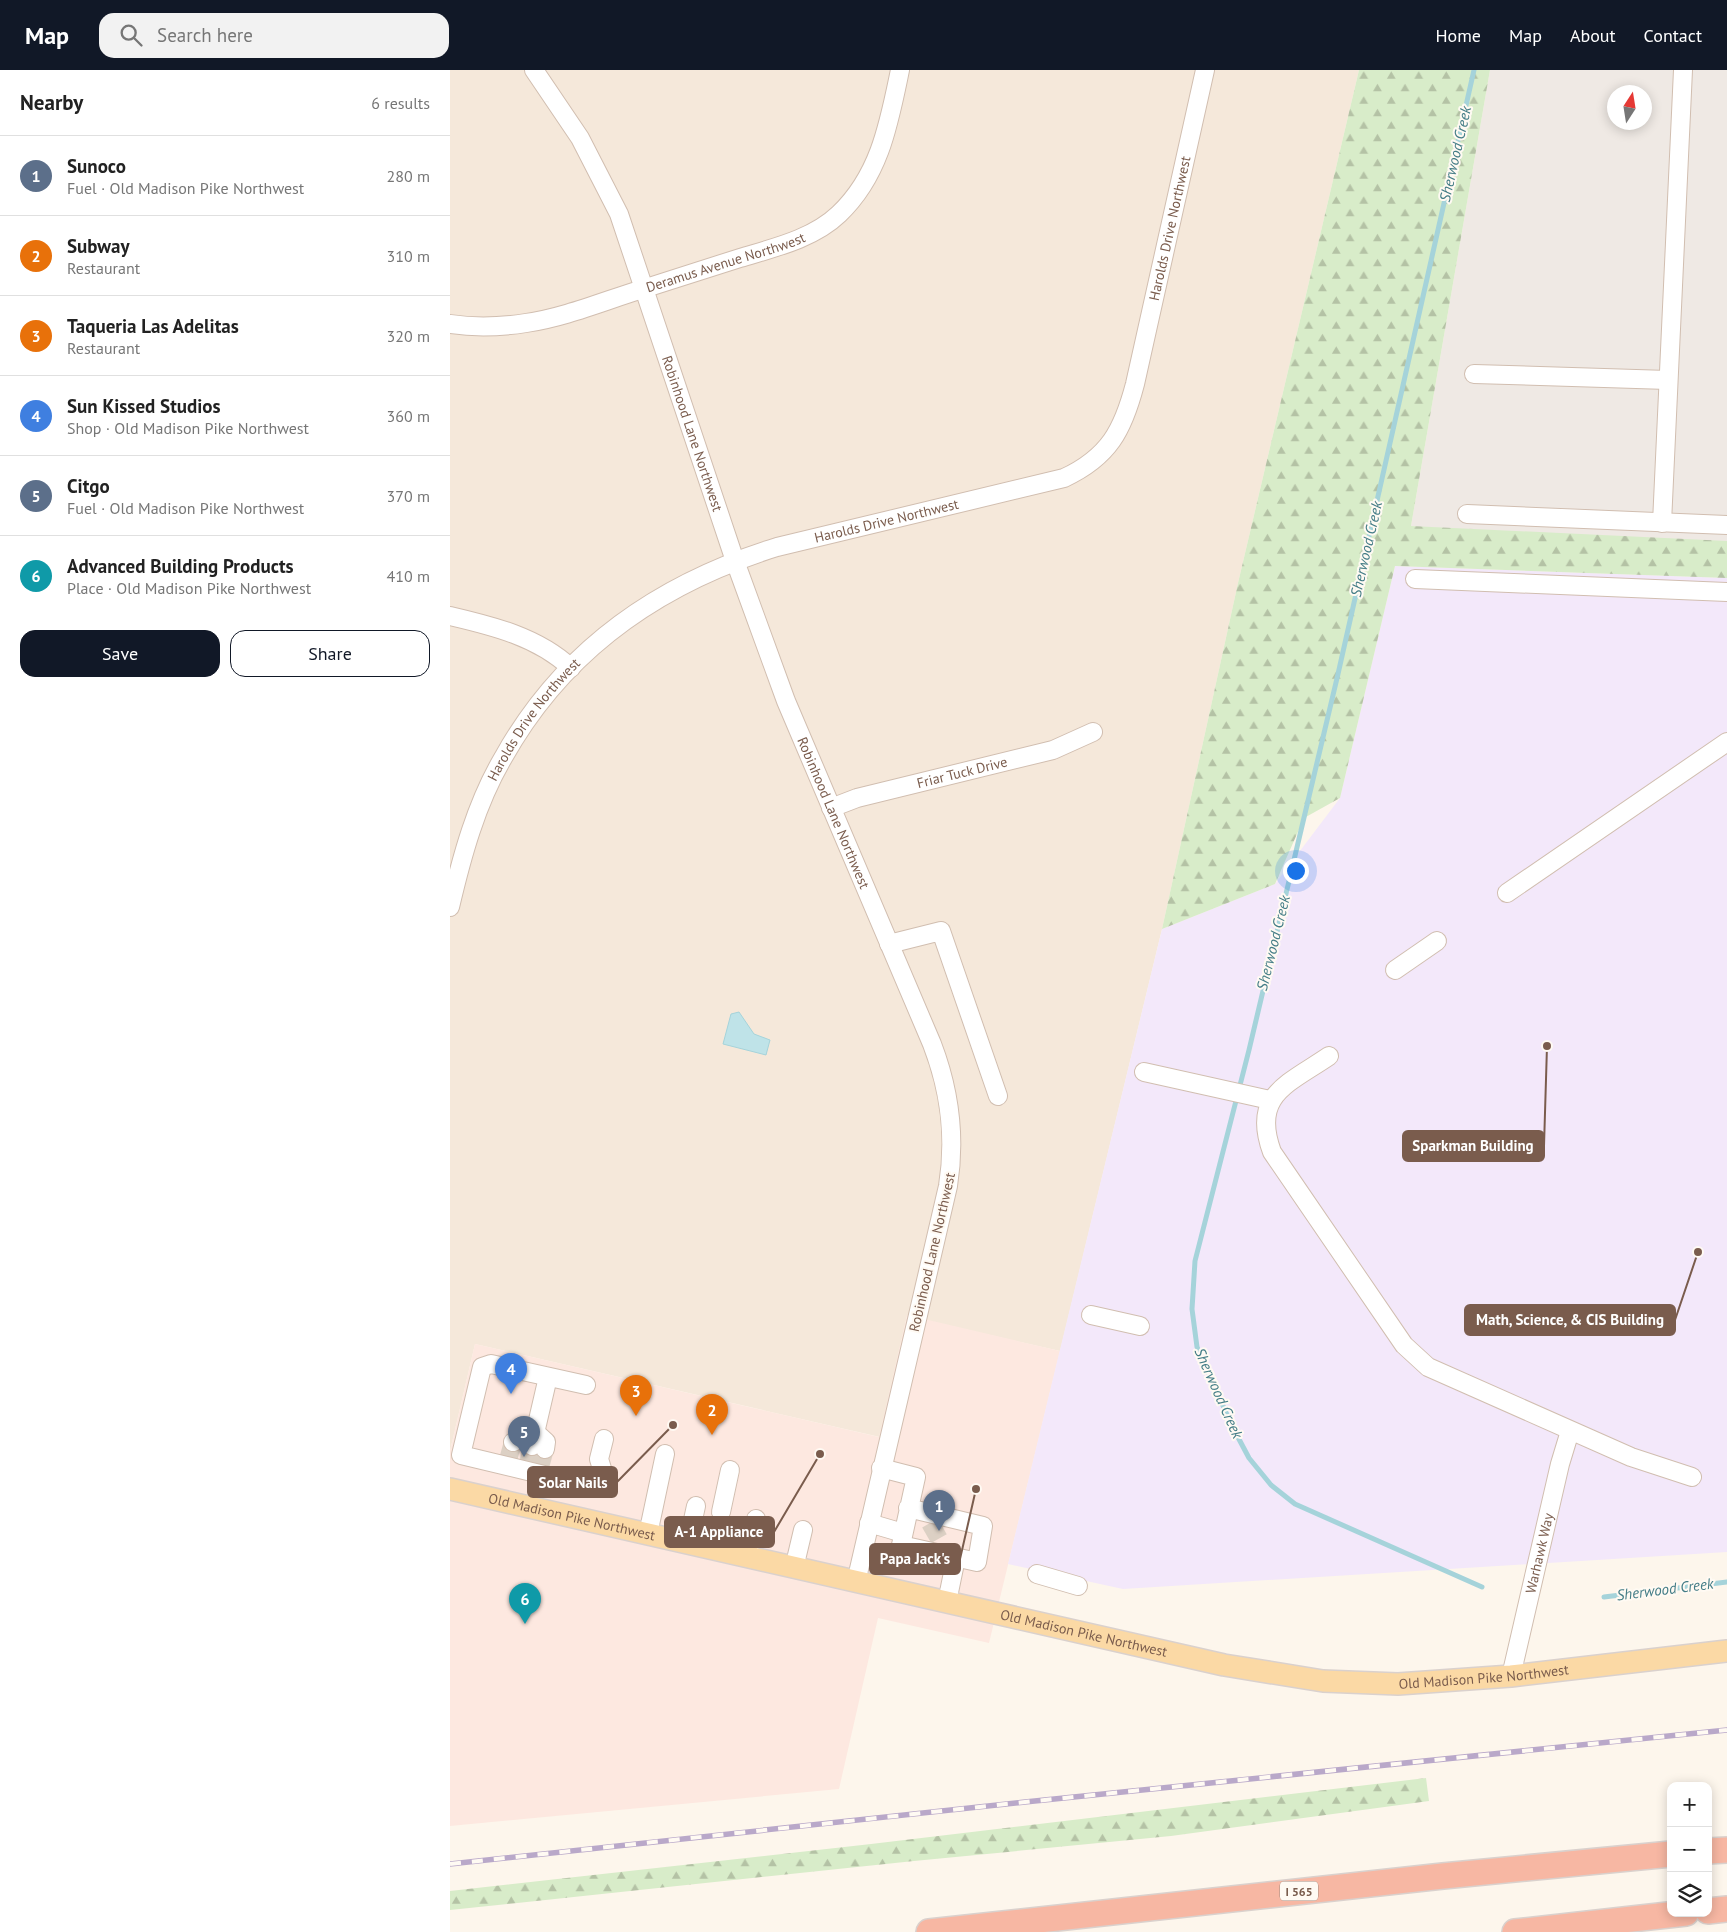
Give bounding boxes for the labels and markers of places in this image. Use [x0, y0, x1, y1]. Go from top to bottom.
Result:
callout: Sparkman Building [1403, 1131, 1544, 1161]
callout: Math, Science, & CIS Building [1465, 1305, 1675, 1335]
pin: 4 [495, 1353, 527, 1394]
pin: 3 [620, 1375, 652, 1416]
pin: 2 [696, 1394, 728, 1435]
pin: 5 [508, 1416, 540, 1457]
callout: Solar Nails [528, 1467, 617, 1497]
pin: 1 [923, 1490, 955, 1531]
callout: A-1 Appliance [665, 1517, 774, 1547]
callout: Papa Jack's [870, 1544, 960, 1574]
pin: 6 [509, 1583, 541, 1624]

